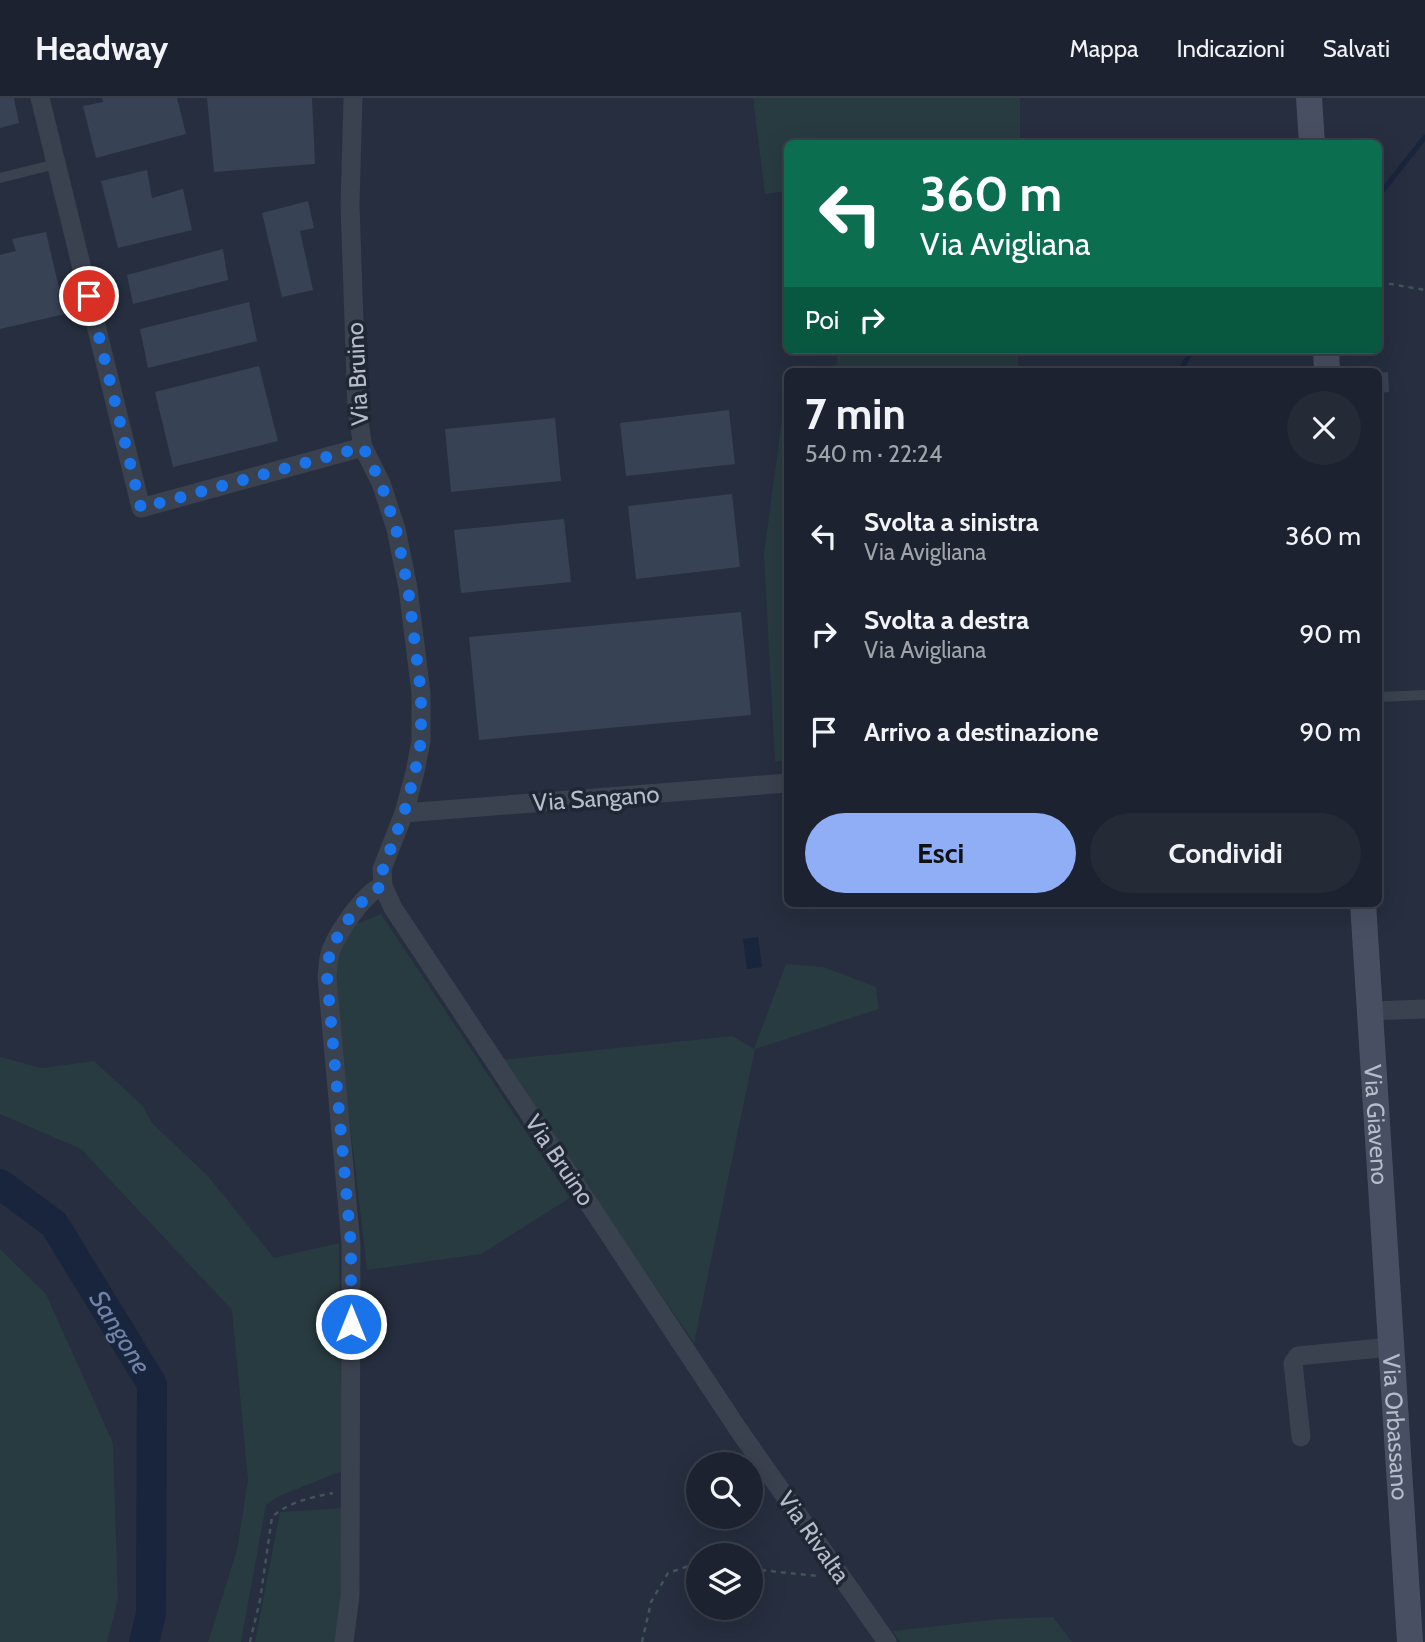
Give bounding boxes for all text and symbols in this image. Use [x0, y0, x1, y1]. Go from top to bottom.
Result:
text: Headway [35, 28, 168, 68]
text: Mappa [1069, 34, 1139, 63]
text: Indicazioni [1177, 34, 1285, 63]
text: Salvati [1323, 34, 1390, 63]
text: 360 m [920, 164, 1062, 223]
icon: left [805, 168, 896, 259]
text: Via Avigliana [920, 224, 1090, 263]
pin [59, 266, 119, 326]
icon: arrive [70, 277, 108, 315]
icon: right [853, 301, 891, 339]
text: Poi [805, 304, 839, 336]
street label: Via Bruino [340, 321, 374, 427]
text: 7 min [805, 388, 906, 440]
button: close [1287, 391, 1361, 465]
text: 540 m · 22:24 [805, 440, 942, 468]
text: Svolta a sinistra [864, 506, 1039, 538]
icon: left [805, 517, 843, 555]
text: 360 m [1285, 520, 1361, 552]
text: Via Avigliana [864, 538, 986, 566]
text: Svolta a destra [864, 604, 1029, 636]
icon: right [805, 615, 843, 653]
text: 90 m [1299, 618, 1361, 650]
text: Via Avigliana [864, 636, 986, 664]
icon: arrive [805, 713, 843, 751]
text: Arrivo a destinazione [864, 716, 1099, 748]
text: 90 m [1299, 716, 1361, 748]
street label: Via Sangano [532, 779, 660, 817]
button: Esci [805, 813, 1076, 893]
button: Condividi [1090, 813, 1361, 893]
street label: Via Giaveno [1359, 1064, 1395, 1186]
street label: Via Bruino [519, 1109, 601, 1211]
water label: Sangone [83, 1285, 158, 1380]
position arrow [314, 1287, 388, 1361]
street label: Via Orbassano [1377, 1353, 1415, 1501]
map controls [686, 1452, 763, 1620]
button: search [686, 1452, 763, 1529]
street label: Via Rivalta [772, 1485, 856, 1589]
button: layers [686, 1543, 763, 1620]

